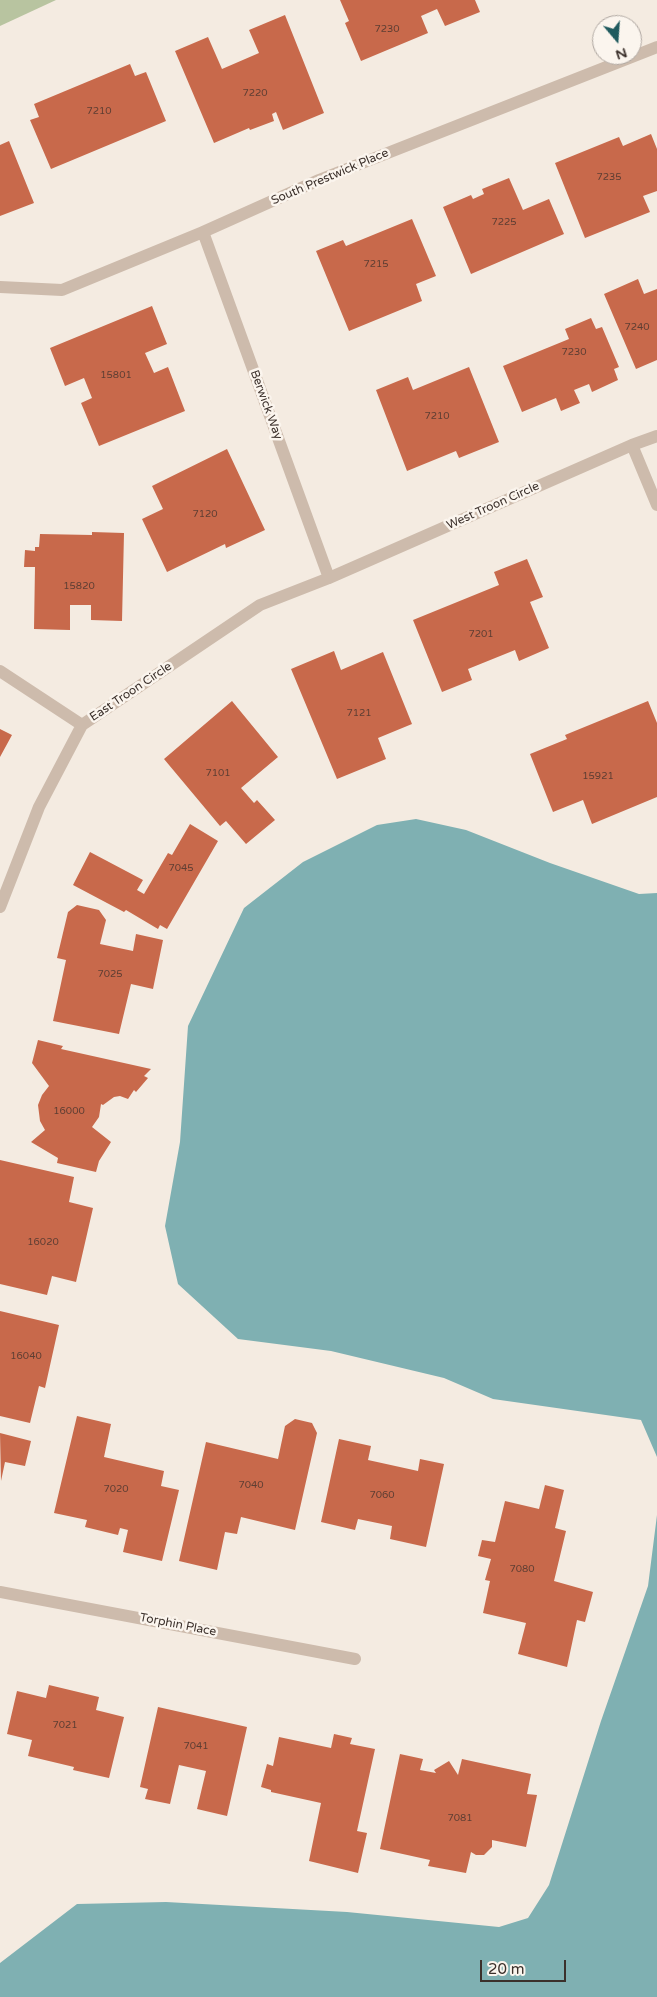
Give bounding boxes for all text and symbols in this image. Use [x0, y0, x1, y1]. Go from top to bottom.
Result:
north arrow [592, 15, 642, 65]
house number: 7230 [374, 23, 400, 35]
text: N [614, 44, 629, 64]
house number: 7220 [242, 87, 268, 99]
house number: 7210 [86, 105, 112, 117]
street label: South Prestwick Place [269, 146, 391, 208]
house number: 7235 [596, 171, 622, 183]
house number: 7225 [491, 216, 517, 228]
house number: 7215 [363, 258, 389, 270]
house number: 7240 [624, 321, 650, 333]
house number: 7230 [561, 346, 587, 358]
street label: Berwick Way [247, 368, 285, 442]
house number: 15801 [100, 369, 132, 381]
house number: 7210 [424, 410, 450, 422]
street label: West Troon Circle [445, 479, 541, 533]
house number: 7120 [192, 508, 218, 520]
house number: 15820 [63, 580, 95, 592]
house number: 7201 [468, 628, 494, 640]
street label: East Troon Circle [87, 659, 175, 725]
house number: 7121 [346, 707, 372, 719]
house number: 7101 [205, 767, 231, 779]
house number: 15921 [582, 770, 614, 782]
house number: 7045 [168, 862, 194, 874]
house number: 7025 [97, 968, 123, 980]
house number: 16000 [53, 1105, 85, 1117]
house number: 16020 [27, 1236, 59, 1248]
house number: 16040 [10, 1350, 42, 1362]
house number: 7040 [238, 1479, 264, 1491]
house number: 7020 [103, 1483, 129, 1495]
house number: 7060 [369, 1489, 395, 1501]
house number: 7080 [509, 1563, 535, 1575]
street label: Torphin Place [139, 1611, 217, 1639]
house number: 7021 [52, 1719, 78, 1731]
house number: 7041 [183, 1740, 209, 1752]
house number: 7081 [447, 1812, 473, 1824]
scale bar [482, 1950, 568, 1982]
text: 20 m [488, 1960, 525, 1978]

